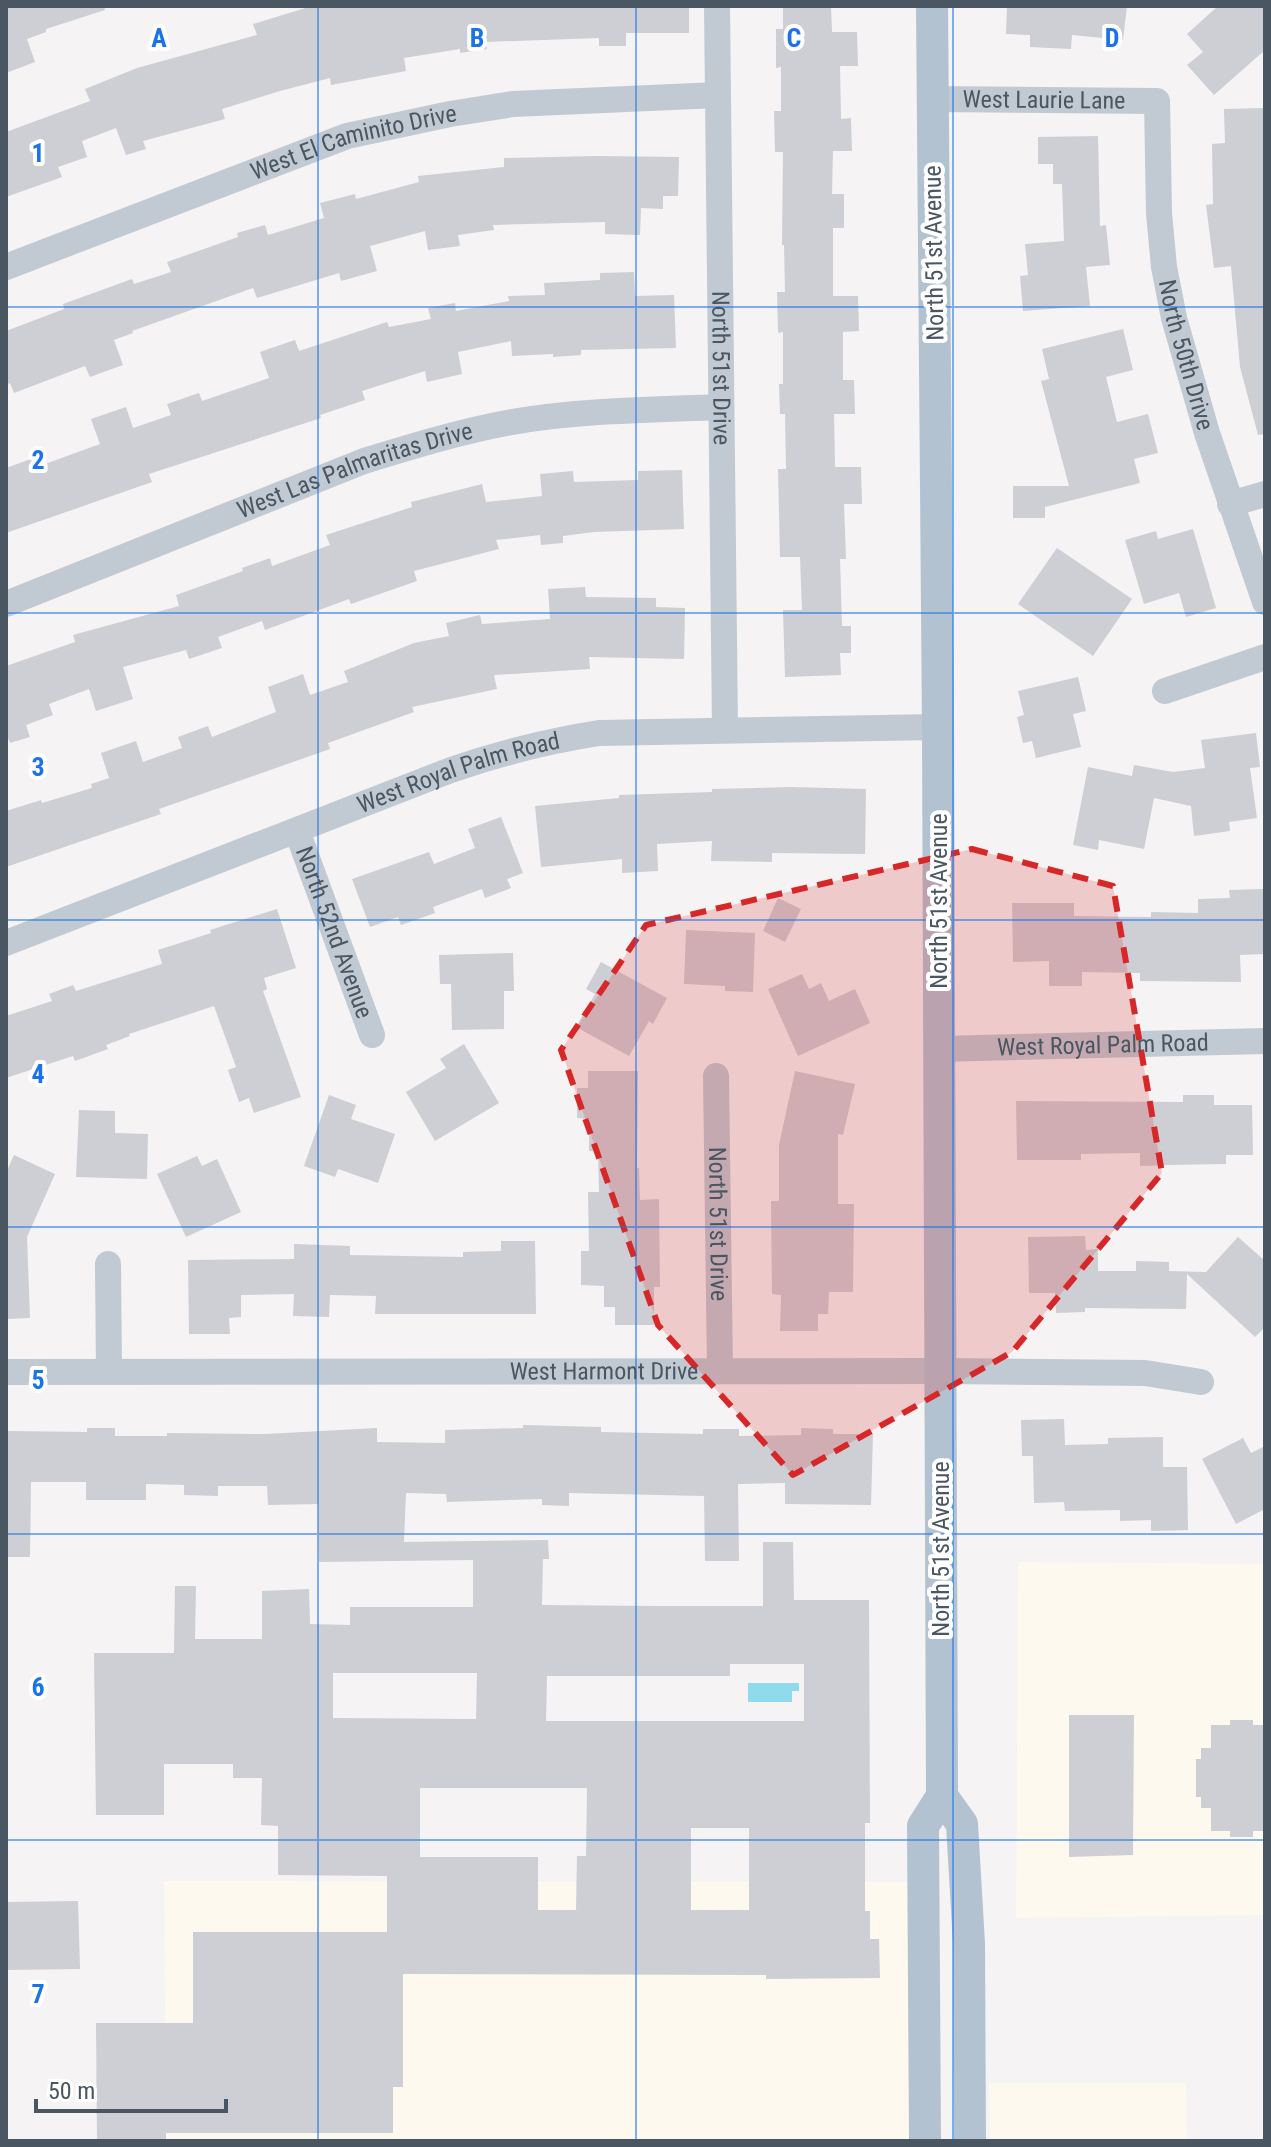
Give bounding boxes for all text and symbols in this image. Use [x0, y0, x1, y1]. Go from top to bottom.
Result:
text: A [151, 23, 167, 53]
text: B [470, 23, 484, 53]
text: C [787, 23, 802, 53]
text: D [1105, 23, 1119, 53]
street label: West Laurie Lane [963, 85, 1125, 115]
street label: West El Caminito Drive [247, 99, 458, 186]
text: 1 [31, 138, 45, 168]
street label: North 51st Avenue [918, 165, 950, 341]
street label: North 50th Drive [1153, 277, 1220, 434]
street label: North 51st Drive [706, 291, 736, 445]
street label: West Las Palmaritas Drive [233, 417, 475, 524]
text: 2 [31, 445, 45, 475]
street label: West Royal Palm Road [353, 726, 562, 819]
text: 3 [31, 752, 45, 782]
street label: North 51st Avenue [925, 813, 953, 989]
street label: North 52nd Avenue [290, 843, 379, 1022]
street label: West Royal Palm Road [997, 1028, 1209, 1062]
text: 4 [31, 1059, 45, 1089]
street label: North 51st Drive [703, 1147, 733, 1301]
street label: West Harmont Drive [510, 1357, 698, 1385]
text: 5 [31, 1365, 45, 1395]
street label: North 51st Avenue [927, 1461, 955, 1637]
text: 6 [31, 1672, 45, 1702]
text: 7 [31, 1979, 45, 2009]
scale bar [36, 2063, 226, 2113]
text: 50 m [48, 2077, 95, 2105]

